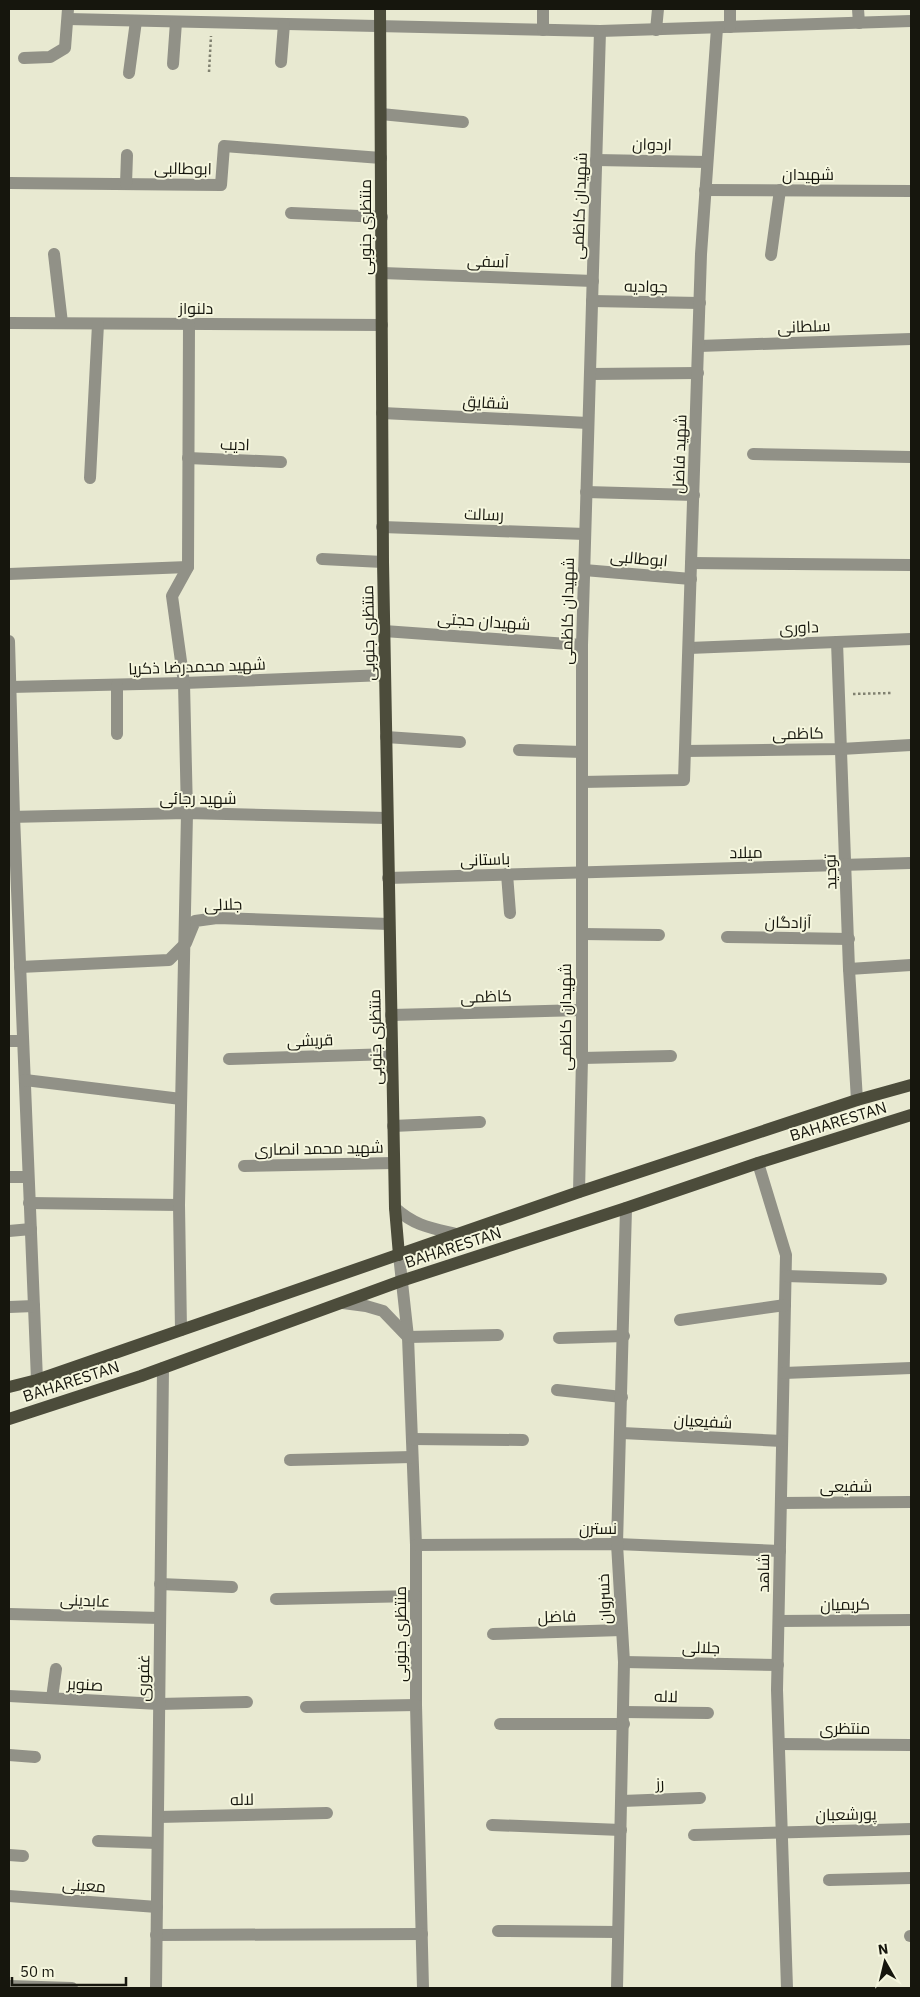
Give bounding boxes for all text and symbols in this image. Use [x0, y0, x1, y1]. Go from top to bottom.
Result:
street label: اردوان [632, 134, 672, 155]
street label: شهیدان کاظمی [567, 152, 592, 260]
street label: ابوطالبی [154, 157, 212, 180]
street label: شهیدان [782, 164, 834, 185]
street label: منتظری جنوبی [355, 179, 376, 275]
street label: آسفی [467, 250, 510, 273]
street label: جوادیه [624, 276, 668, 296]
street label: دلنواز [178, 298, 213, 318]
street label: سلطانی [777, 315, 831, 338]
street label: شقایق [462, 391, 510, 414]
street label: شهید فاضل [668, 414, 691, 494]
street label: ادیب [220, 433, 250, 455]
street label: رسالت [464, 503, 504, 525]
street label: ابوطالبی [609, 546, 669, 571]
street label: شهیدان کاظمی [556, 557, 579, 665]
street label: منتظری جنوبی [357, 585, 380, 681]
street label: شهیدان حجتی [437, 608, 531, 635]
street label: داوری [779, 616, 819, 639]
street label: شهید محمدرضا ذکریا [128, 654, 266, 679]
street label: کاظمی [772, 723, 824, 744]
street label: شهید رجائی [159, 788, 237, 809]
street label: میلاد [729, 842, 763, 862]
street label: باستانی [460, 848, 510, 871]
street label: توحید [819, 853, 841, 890]
street label: جلالی [204, 893, 242, 916]
street label: آزادگان [764, 912, 812, 933]
street label: شهیدان کاظمی [555, 963, 576, 1071]
street label: کاظمی [460, 985, 512, 1008]
street label: منتظری جنوبی [364, 989, 387, 1085]
street label: قریشی [286, 1029, 334, 1052]
street label: BAHARESTAN [787, 1097, 889, 1145]
street label: شهید محمد انصاری [254, 1137, 384, 1160]
street label: BAHARESTAN [402, 1222, 504, 1272]
street label: BAHARESTAN [20, 1356, 122, 1406]
street label: شفیعیان [673, 1409, 733, 1434]
street label: شفیعی [820, 1476, 872, 1497]
street label: نسترن [579, 1518, 617, 1539]
street label: شاهد [753, 1553, 773, 1593]
street label: خسروان [593, 1573, 616, 1625]
street label: منتظری جنوبی [390, 1586, 411, 1682]
street label: عابدینی [60, 1589, 110, 1612]
street label: کریمیان [820, 1594, 870, 1615]
street label: فاضل [537, 1605, 577, 1628]
street label: جلالی [682, 1637, 720, 1658]
street label: غفوری [133, 1654, 154, 1702]
street label: صنوبر [65, 1673, 104, 1695]
street label: لاله [654, 1686, 678, 1706]
street label: منتظری [820, 1718, 870, 1739]
street label: رز [654, 1773, 665, 1793]
street label: لاله [230, 1789, 254, 1809]
street label: پورشعبان [815, 1803, 878, 1827]
street label: معینی [61, 1873, 107, 1898]
north arrow [860, 1937, 910, 1987]
text: N [877, 1940, 889, 1959]
scale bar [12, 1954, 126, 1986]
text: 50 m [20, 1962, 55, 1981]

